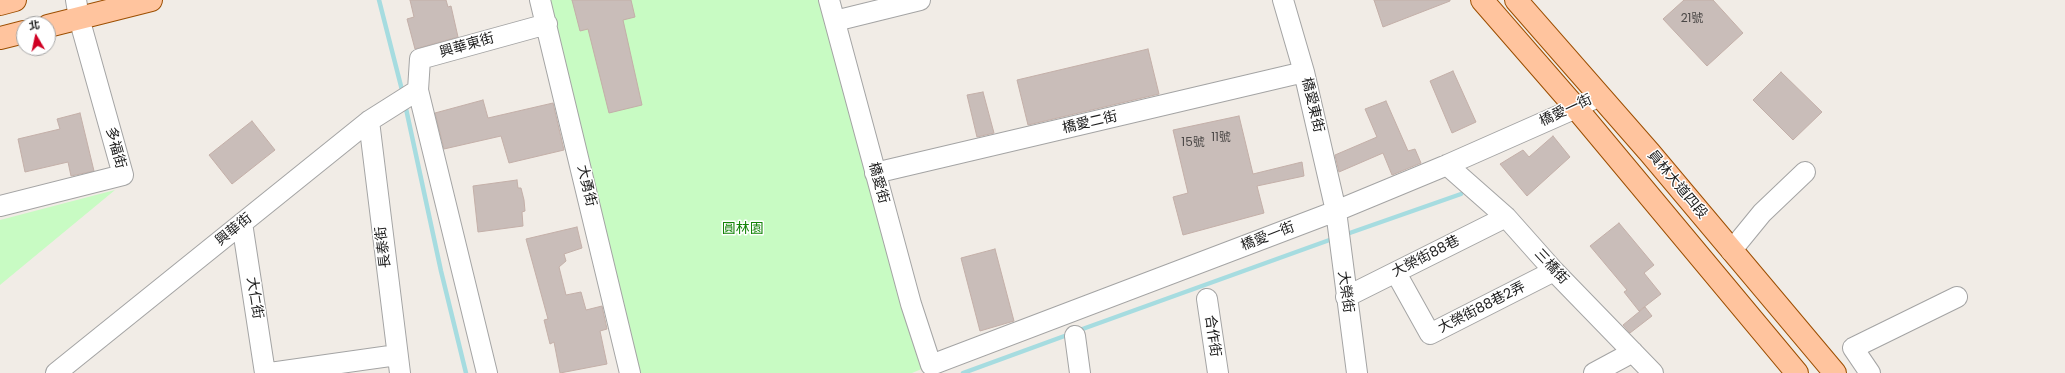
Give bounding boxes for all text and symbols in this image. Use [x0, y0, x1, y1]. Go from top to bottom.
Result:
house number: 21號 [1681, 12, 1703, 26]
north arrow [16, 16, 56, 56]
text: 北 [28, 16, 41, 34]
street label: 興華東街 [438, 30, 496, 62]
street label: 橋愛東街 [1298, 76, 1326, 134]
street label: 橋愛一街 [1537, 92, 1595, 130]
street label: 橋愛二街 [1061, 109, 1119, 137]
street label: 多福街 [101, 126, 129, 170]
house number: 11號 [1211, 131, 1231, 145]
house number: 15號 [1181, 136, 1205, 150]
street label: 員林大道四段 [1644, 147, 1710, 223]
street label: 橋愛街 [864, 161, 892, 205]
street label: 大勇街 [573, 164, 599, 208]
street label: 興華街 [212, 210, 256, 250]
street label: 橋愛一街 [1239, 219, 1297, 255]
park label: 圓林園 [722, 221, 764, 237]
street label: 長泰街 [373, 225, 395, 269]
street label: 大榮街88巷 [1389, 233, 1463, 281]
street label: 三橋街 [1531, 246, 1571, 288]
street label: 大榮街 [1334, 270, 1356, 314]
street label: 大仁街 [242, 276, 266, 320]
street label: 大榮街88巷2弄 [1436, 279, 1528, 337]
street label: 合作街 [1201, 314, 1223, 358]

